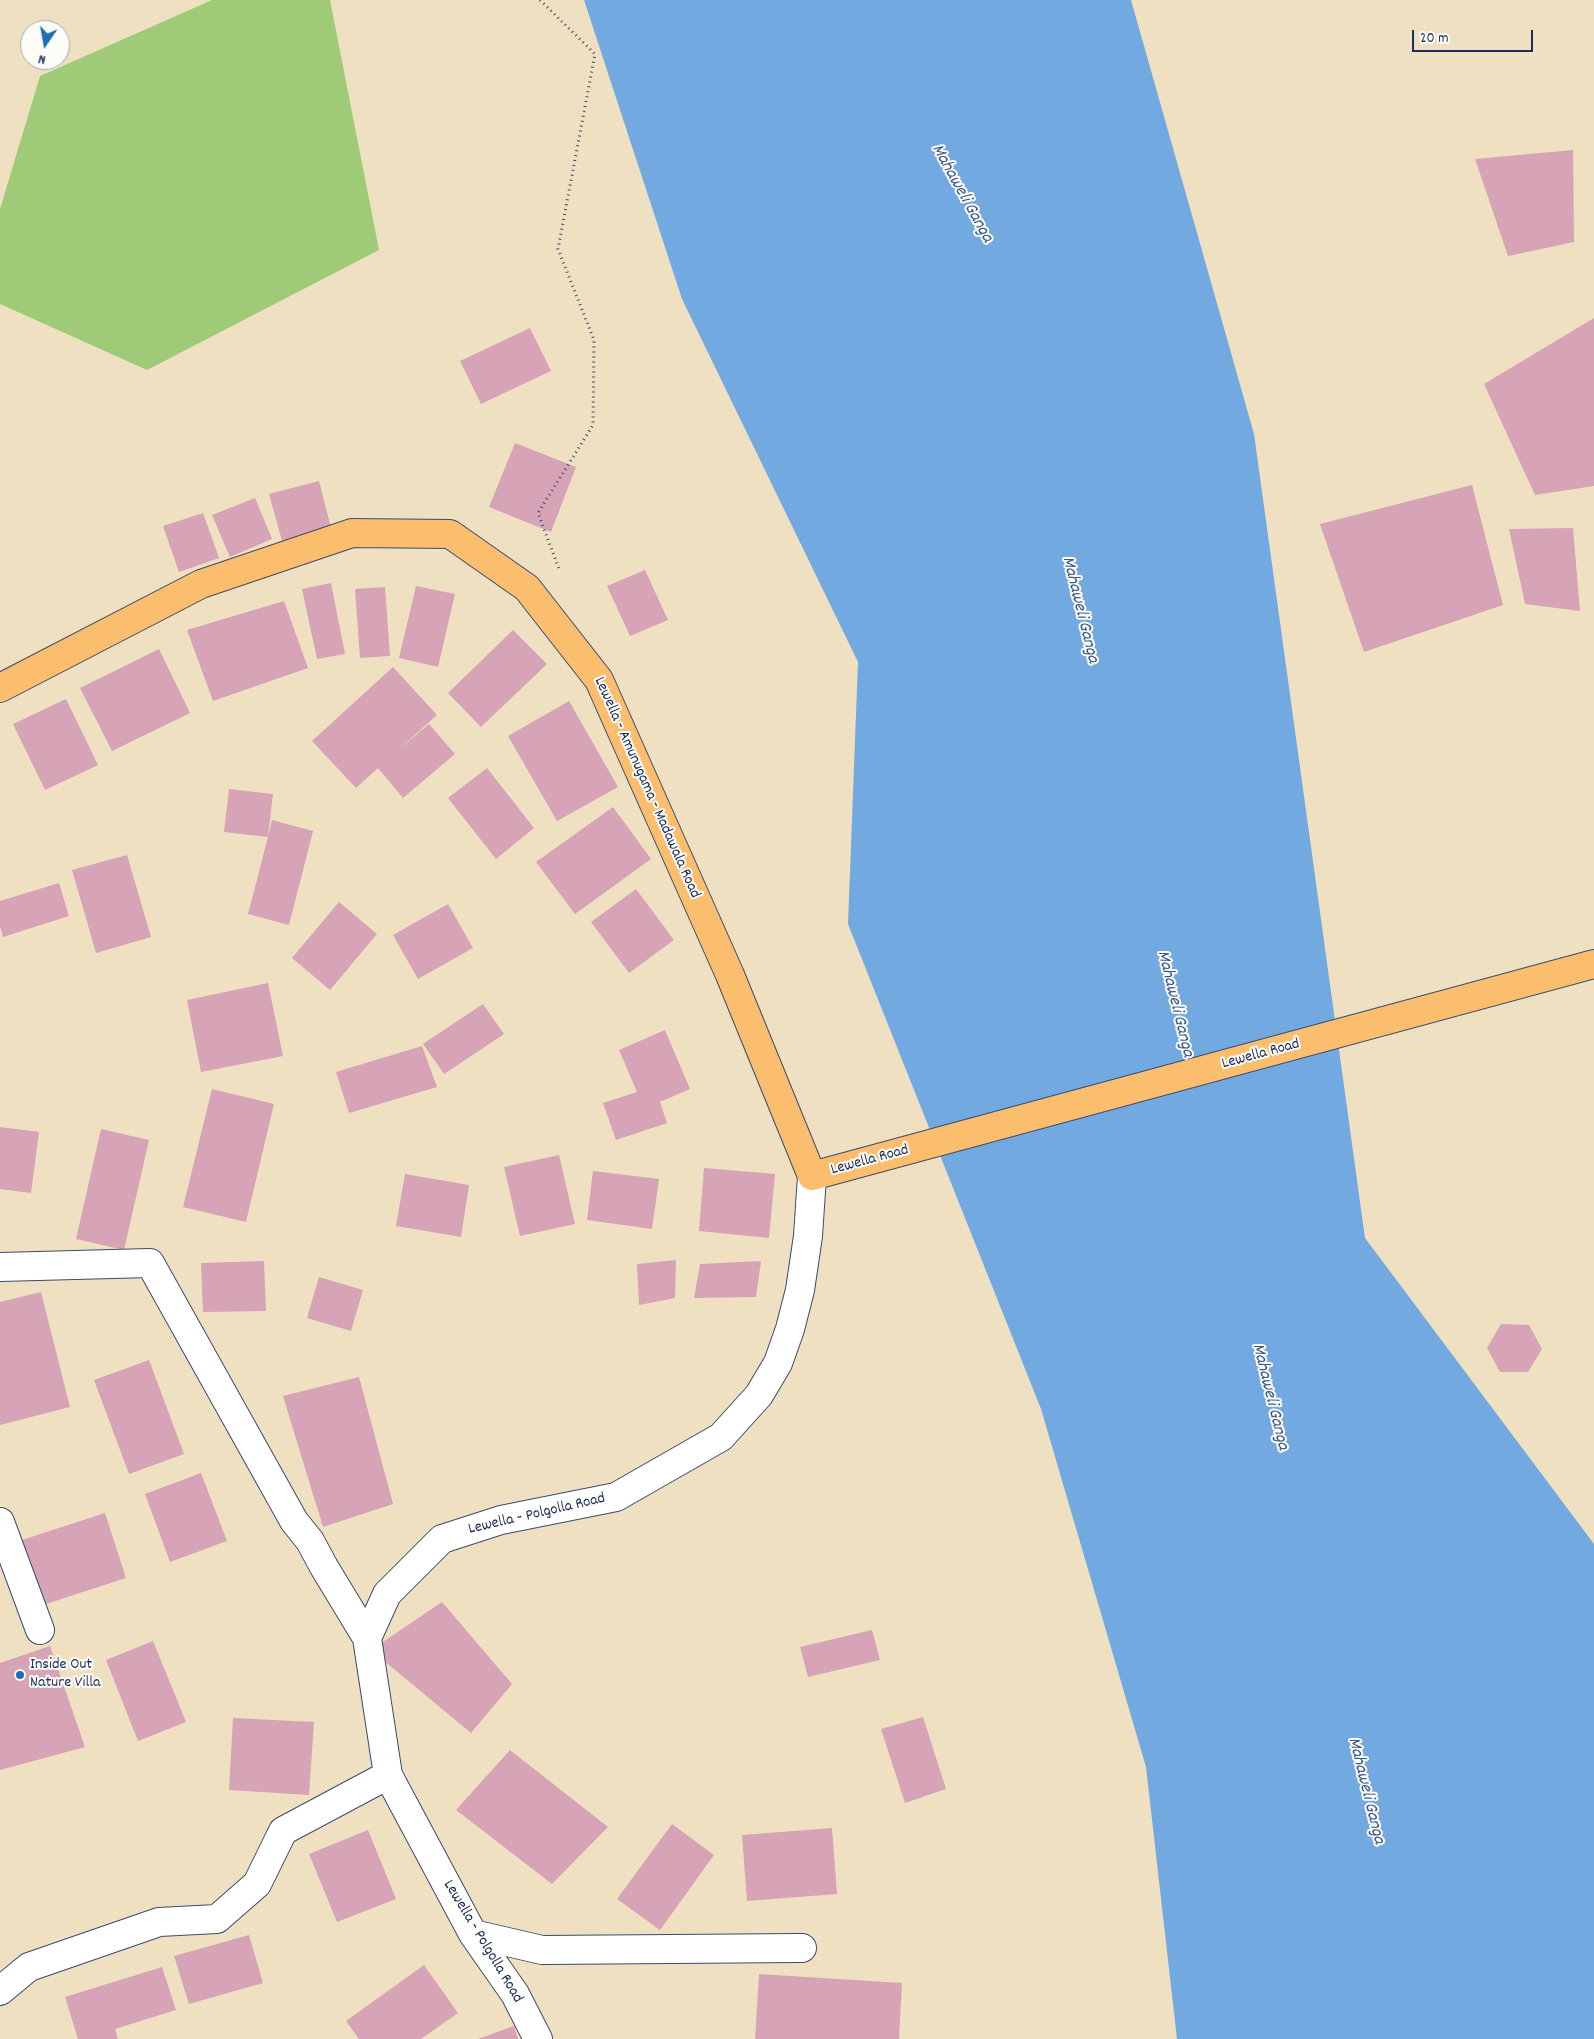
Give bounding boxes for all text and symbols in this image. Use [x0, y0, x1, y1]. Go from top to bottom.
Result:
north arrow [20, 20, 70, 70]
scale bar [1414, 20, 1535, 52]
text: 20 m [1420, 28, 1448, 50]
text: N [37, 48, 48, 69]
water label: Mahaweli Ganga [925, 141, 997, 247]
water label: Mahaweli Ganga [1055, 554, 1103, 666]
street label: Lewella - Amunugama - Madawala Road [588, 674, 704, 902]
water label: Mahaweli Ganga [1150, 948, 1198, 1060]
street label: Lewella Road [1220, 1035, 1302, 1075]
street label: Lewella Road [829, 1141, 911, 1181]
water label: Mahaweli Ganga [1245, 1341, 1293, 1453]
street label: Lewella - Polgolla Road [467, 1490, 607, 1540]
place label: Inside Out Nature Villa [30, 1656, 101, 1694]
marker: Inside Out Nature Villa [14, 1669, 26, 1681]
water label: Mahaweli Ganga [1341, 1735, 1389, 1847]
street label: Lewella - Polgolla Road [438, 1877, 526, 2007]

